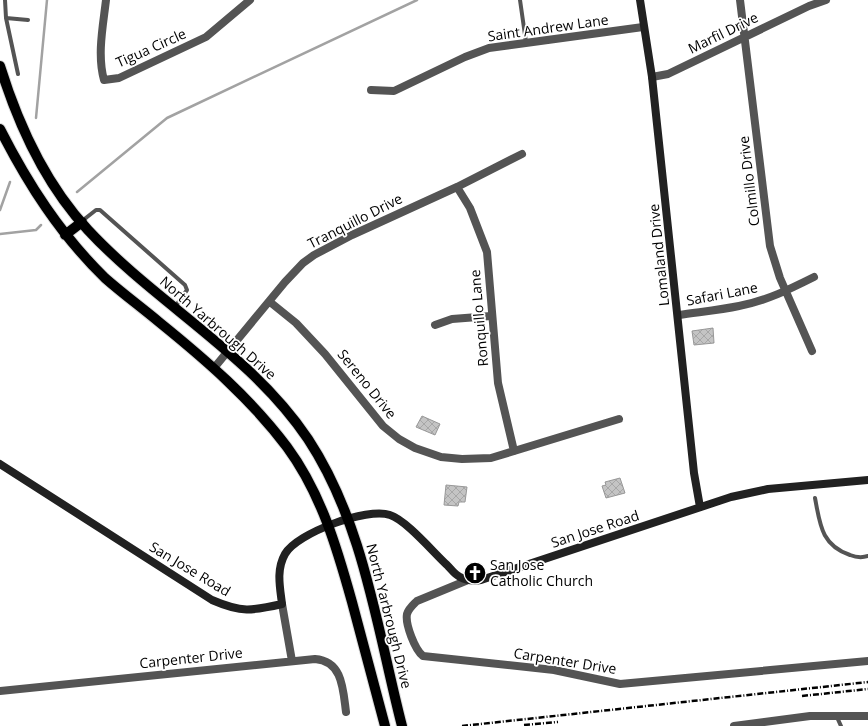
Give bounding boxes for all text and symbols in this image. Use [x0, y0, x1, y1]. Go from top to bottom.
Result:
street label: Marfil Drive [685, 7, 761, 58]
street label: Saint Andrew Lane [486, 10, 610, 45]
street label: Tigua Circle [113, 24, 189, 71]
street label: Colmillo Drive [734, 135, 763, 227]
street label: Tranquillo Drive [304, 188, 405, 253]
street label: Lomaland Drive [644, 203, 673, 307]
street label: Ronquillo Lane [465, 269, 492, 367]
street label: North Yarbrough Drive [156, 272, 281, 384]
street label: Safari Lane [685, 277, 759, 310]
street label: Sereno Drive [334, 345, 401, 422]
street label: San Jose Road [548, 505, 641, 552]
street label: San Jose Road [146, 537, 234, 600]
street label: North Yarbrough Drive [362, 541, 417, 690]
place label: San Jose Catholic Church [490, 555, 593, 590]
church icon: San Jose Catholic Church [462, 560, 488, 586]
street label: Carpenter Drive [138, 643, 244, 672]
street label: Carpenter Drive [512, 643, 618, 678]

